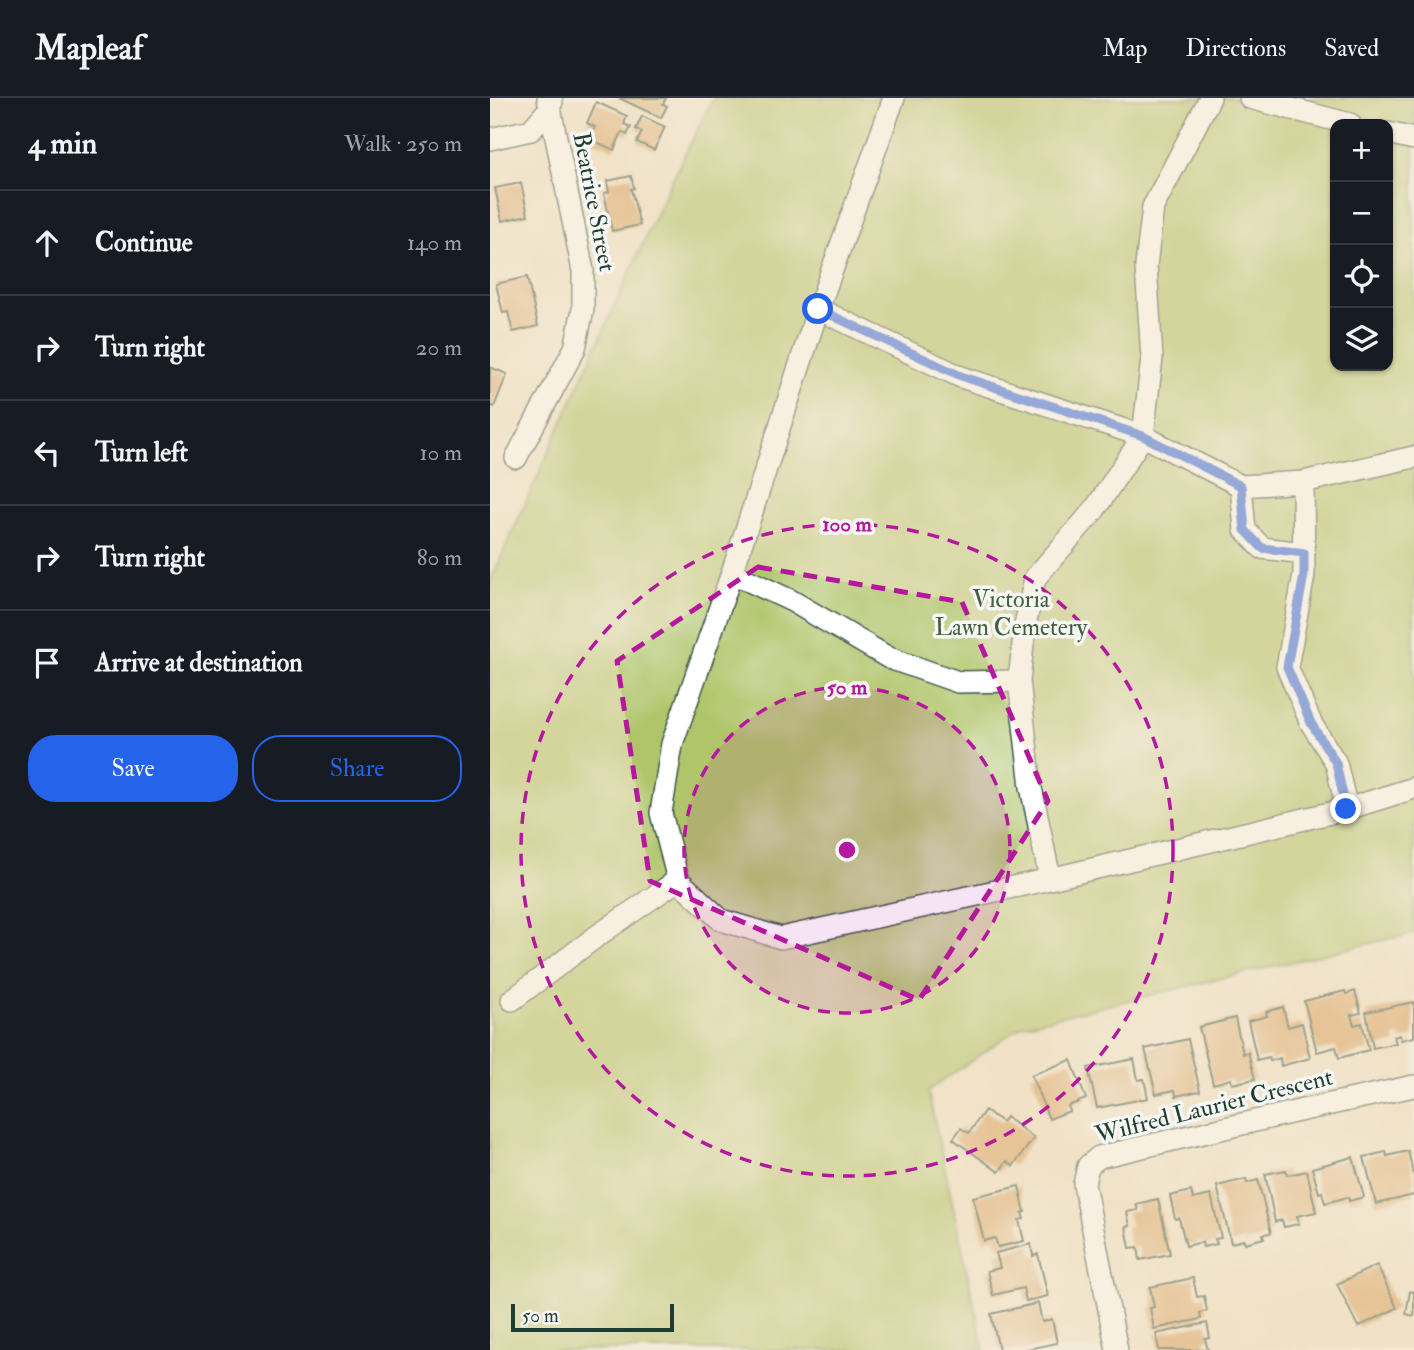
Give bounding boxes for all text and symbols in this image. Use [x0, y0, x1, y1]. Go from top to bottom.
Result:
text: Mapleaf [35, 28, 143, 69]
text: Map [1102, 33, 1147, 64]
text: Directions [1185, 33, 1286, 64]
text: Saved [1324, 33, 1379, 64]
map controls [1330, 119, 1393, 371]
button: + [1330, 119, 1393, 182]
text: 4 min [28, 125, 97, 162]
text: Walk · 250 m [344, 129, 462, 158]
street label: Beatrice Street [565, 130, 623, 274]
button: − [1330, 182, 1393, 245]
icon: ahead [28, 224, 66, 262]
text: Continue [95, 227, 193, 259]
text: 140 m [407, 228, 462, 257]
button: locate [1330, 245, 1393, 308]
route start [802, 293, 833, 324]
button: layers [1330, 308, 1393, 371]
icon: right [28, 329, 66, 367]
text: Turn right [95, 332, 205, 364]
text: 20 m [416, 333, 462, 362]
icon: left [28, 434, 66, 472]
text: Turn left [95, 437, 188, 469]
text: 10 m [419, 438, 462, 467]
text: 100 m [822, 511, 873, 538]
icon: right [28, 539, 66, 577]
text: Turn right [95, 542, 205, 574]
text: 80 m [417, 543, 462, 572]
park label: Victoria Lawn Cemetery [935, 584, 1088, 643]
icon: arrive [28, 644, 66, 682]
text: Arrive at destination [95, 647, 303, 679]
text: 50 m [827, 674, 868, 701]
button: Save [28, 735, 238, 802]
button: Share [252, 735, 462, 802]
route end [1330, 793, 1361, 824]
centre of rings [835, 838, 859, 862]
street label: Wilfred Laurier Crescent [1091, 1061, 1336, 1151]
scale bar [511, 1301, 674, 1333]
text: 50 m [522, 1304, 559, 1328]

